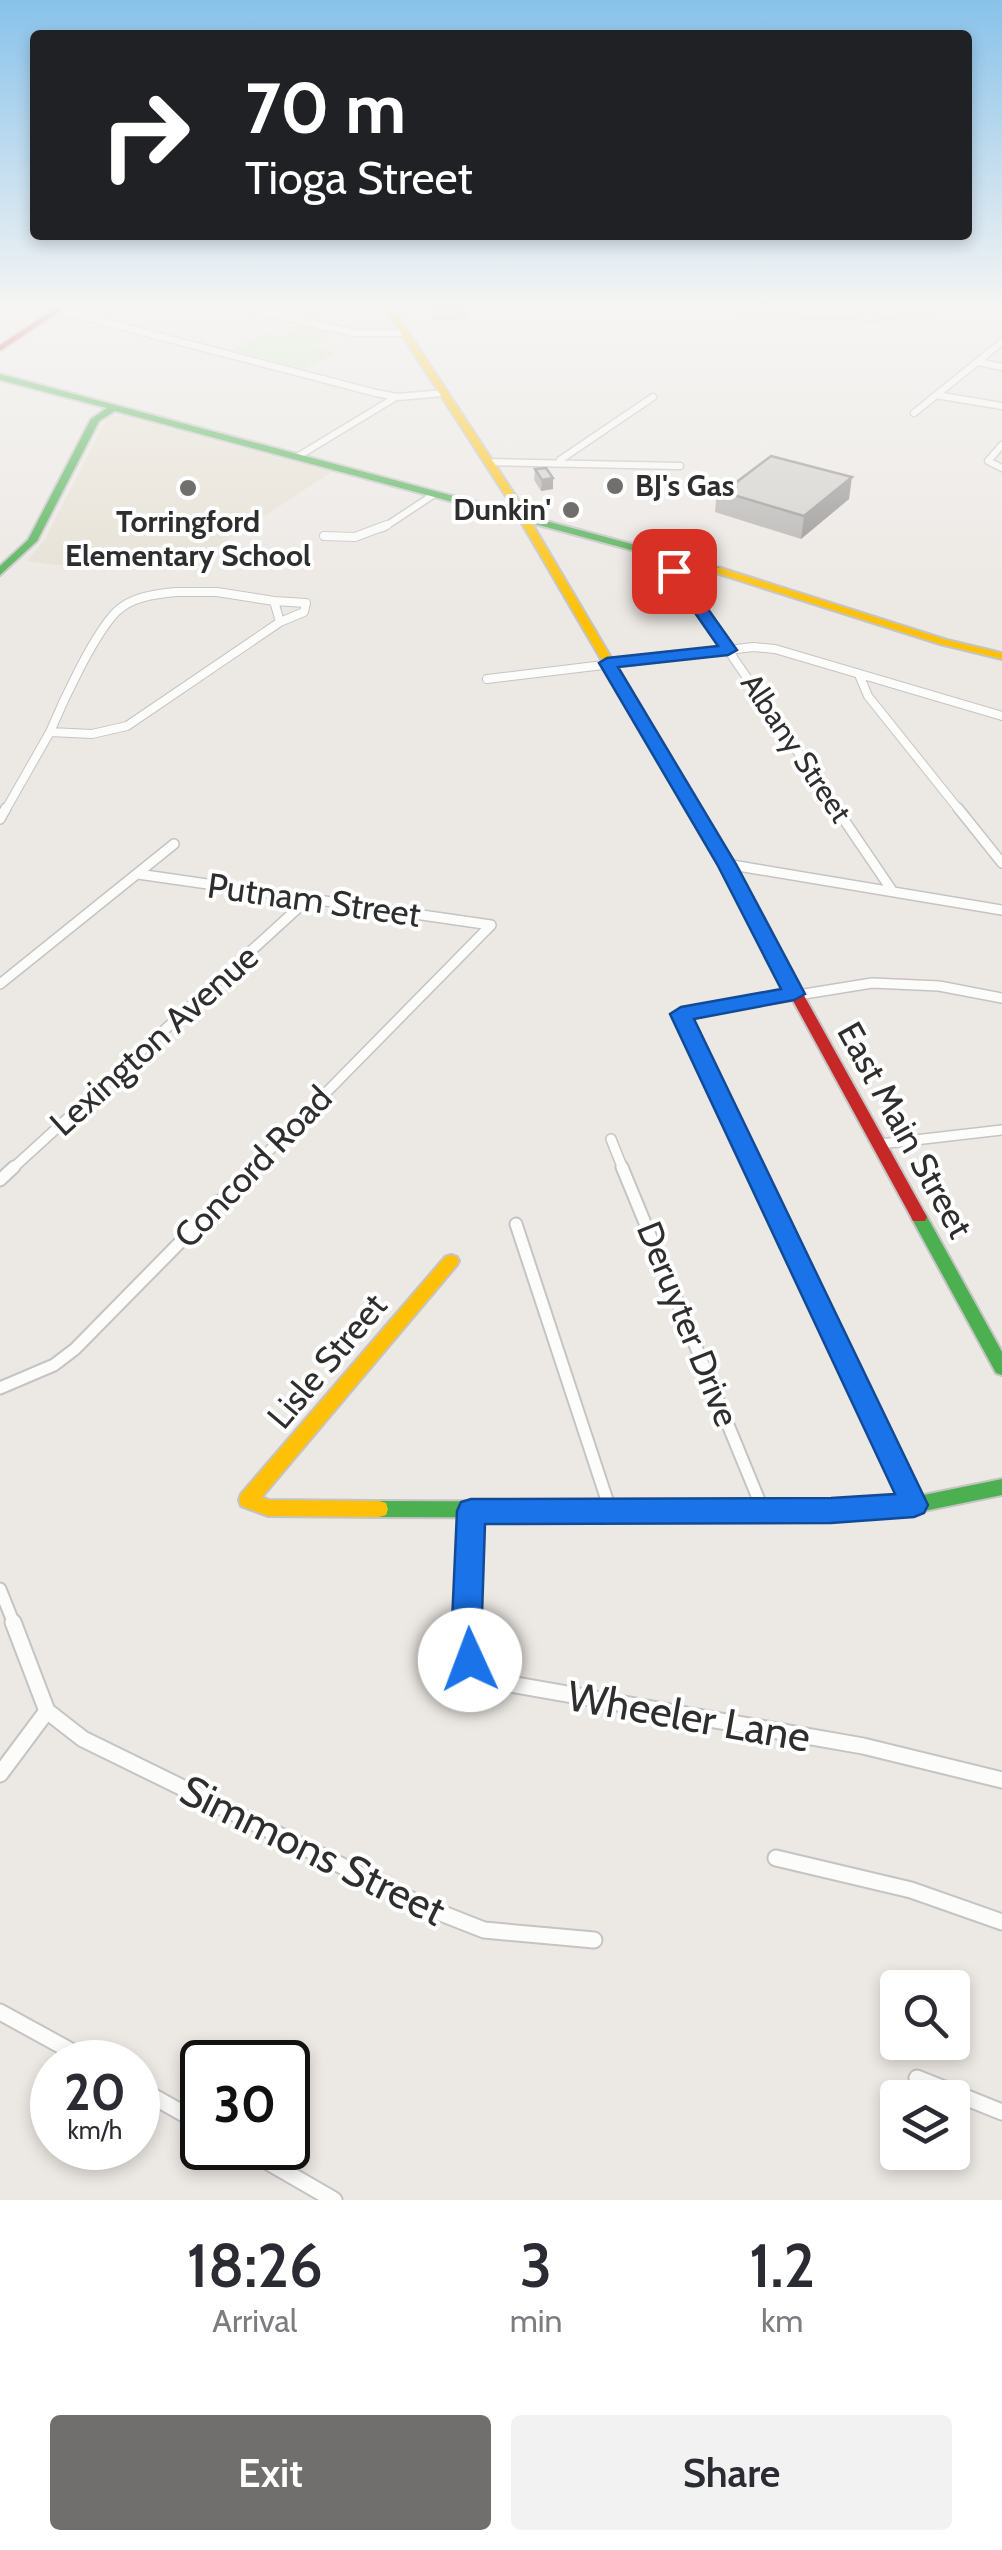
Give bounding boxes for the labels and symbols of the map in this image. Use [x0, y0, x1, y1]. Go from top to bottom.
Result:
place label: BJ's Gas [635, 467, 734, 504]
marker: BJ's Gas [604, 475, 626, 497]
marker: Torringford Elementary School [177, 477, 199, 499]
place label: Dunkin' [453, 491, 551, 528]
marker: Dunkin' [560, 499, 582, 521]
place label: Torringford Elementary School [65, 503, 311, 574]
pin [632, 529, 717, 614]
street label: Albany Street [733, 666, 860, 829]
street label: Putnam Street [205, 863, 424, 936]
street label: Lexington Avenue [41, 935, 267, 1144]
street label: East Main Street [828, 1014, 983, 1245]
street label: Concord Road [165, 1077, 341, 1257]
street label: Deruyter Drive [628, 1215, 749, 1433]
street label: Lisle Street [258, 1284, 396, 1437]
position arrow [418, 1608, 522, 1712]
street label: Wheeler Lane [564, 1669, 814, 1763]
street label: Simmons Street [172, 1763, 454, 1937]
speed limit sign: 30 [180, 2040, 310, 2170]

